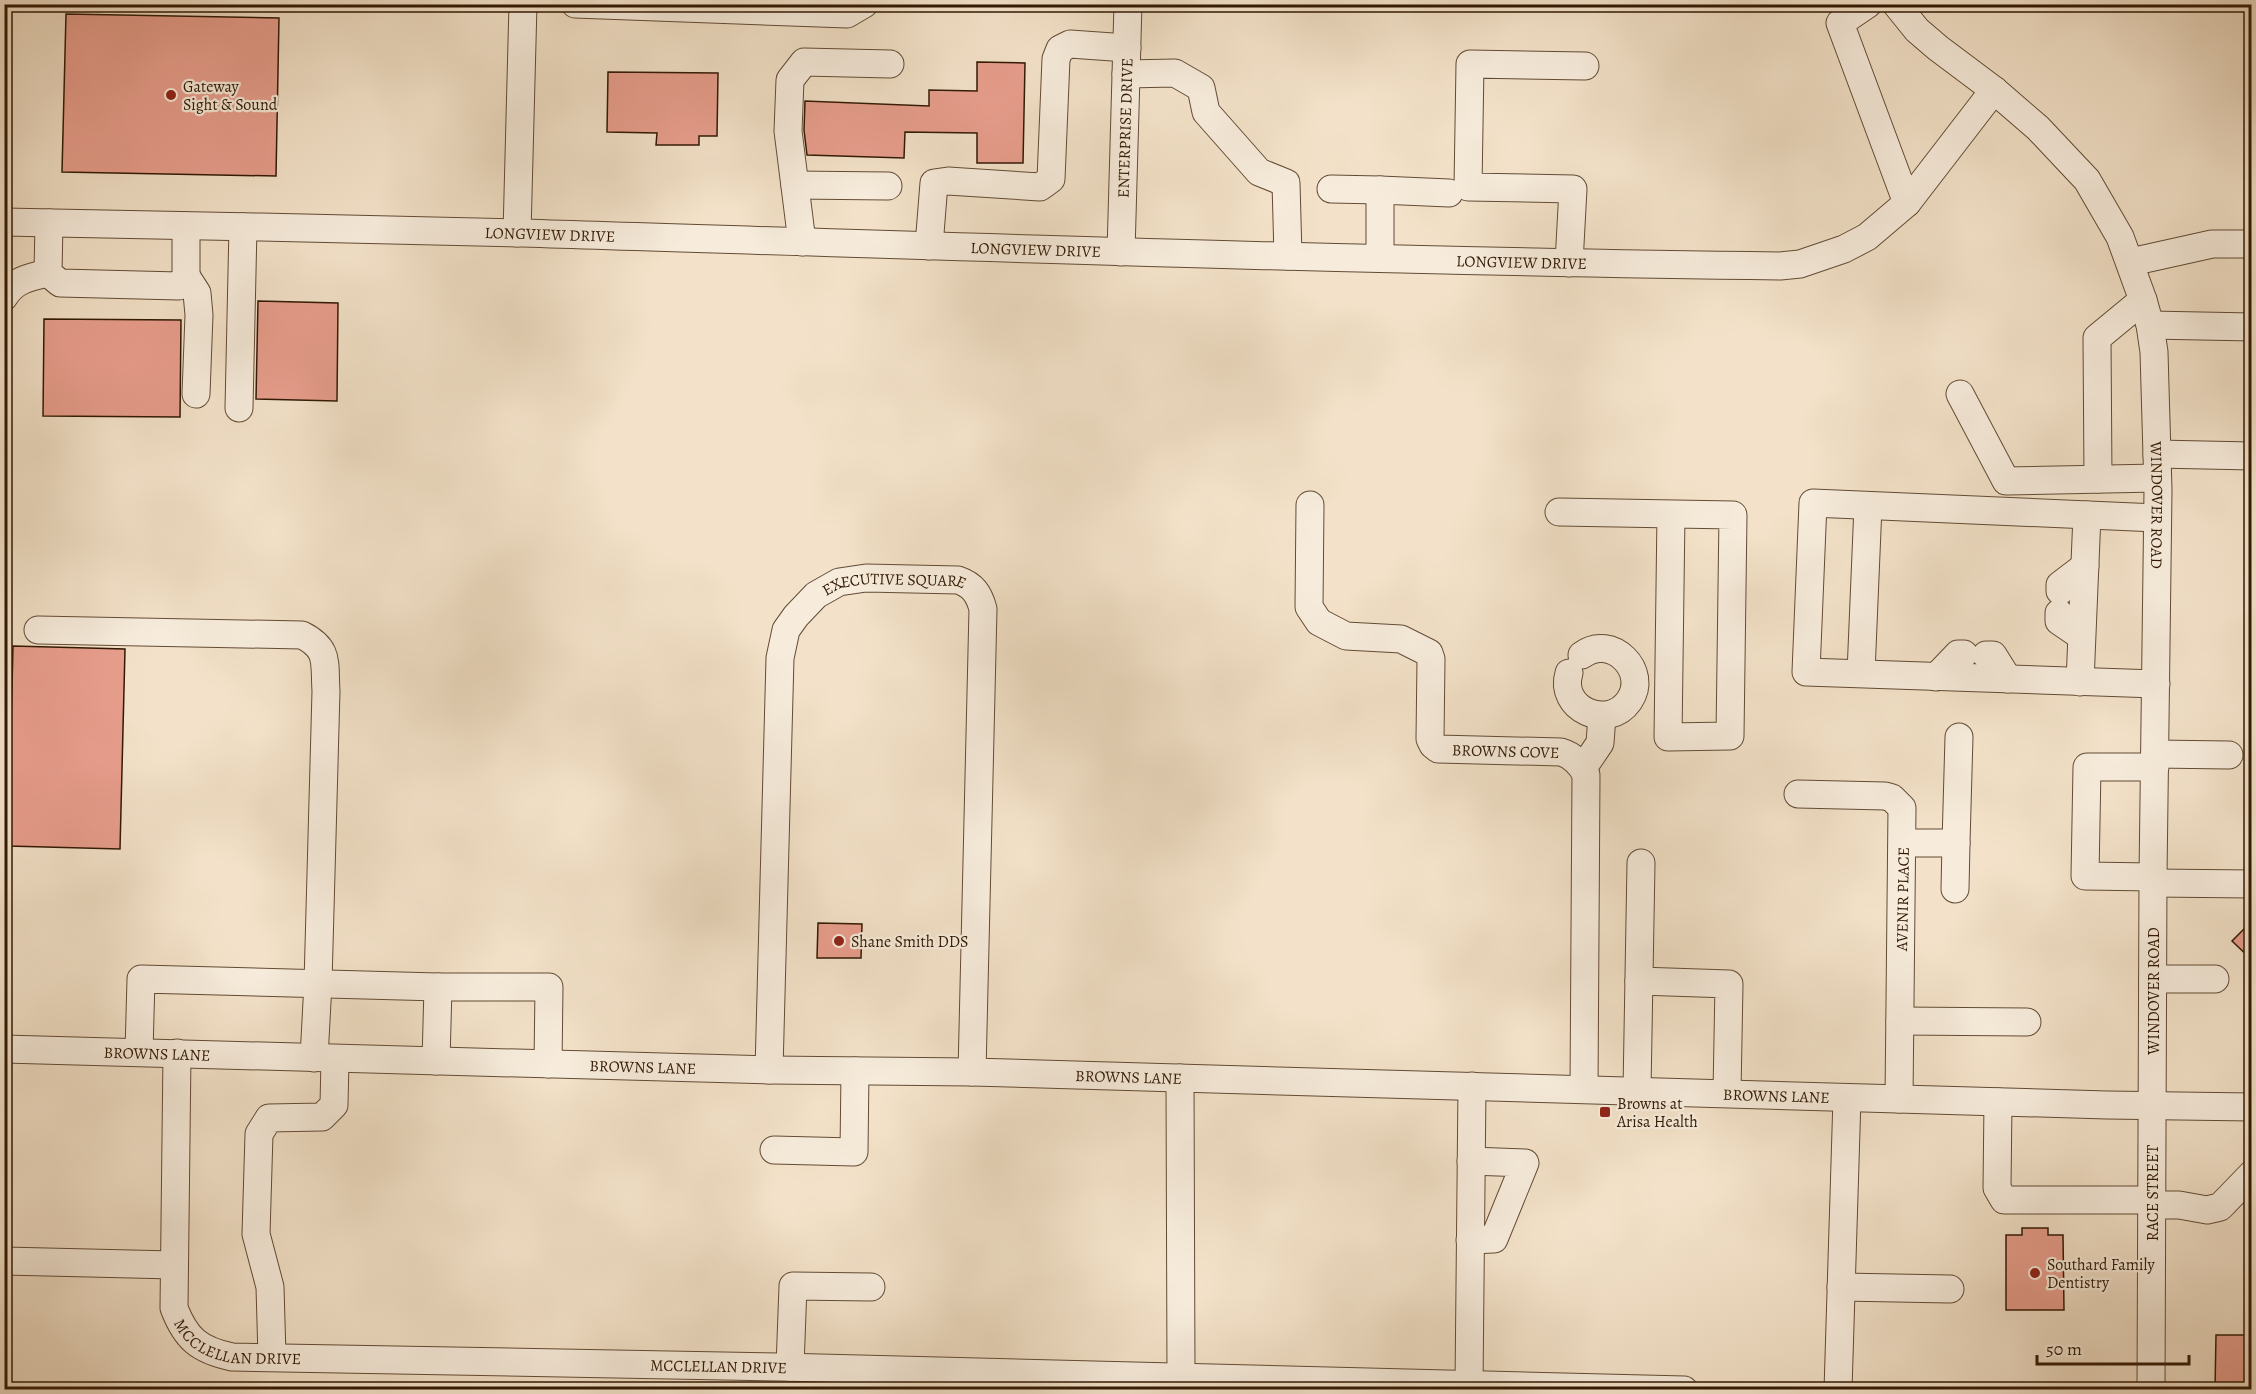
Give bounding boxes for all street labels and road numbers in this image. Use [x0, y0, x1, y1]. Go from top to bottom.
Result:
street label: ENTERPRISE DRIVE [1113, 58, 1138, 198]
street label: LONGVIEW DRIVE [484, 222, 615, 248]
street label: LONGVIEW DRIVE [970, 237, 1101, 263]
street label: LONGVIEW DRIVE [1456, 250, 1587, 275]
street label: WINDOVER ROAD [2145, 440, 2168, 569]
street label: EXECUTIVE SQUARE [818, 567, 970, 602]
street label: BROWNS COVE [1452, 739, 1560, 764]
street label: AVENIR PLACE [1891, 847, 1915, 952]
street label: WINDOVER ROAD [2143, 927, 2165, 1056]
street label: BROWNS LANE [103, 1042, 211, 1067]
street label: BROWNS LANE [589, 1055, 696, 1080]
street label: BROWNS LANE [1075, 1065, 1182, 1090]
street label: BROWNS LANE [1723, 1084, 1830, 1109]
street label: RACE STREET [2142, 1145, 2164, 1241]
street label: MCCLELLAN DRIVE [168, 1315, 301, 1370]
street label: MCCLELLAN DRIVE [650, 1355, 787, 1379]

